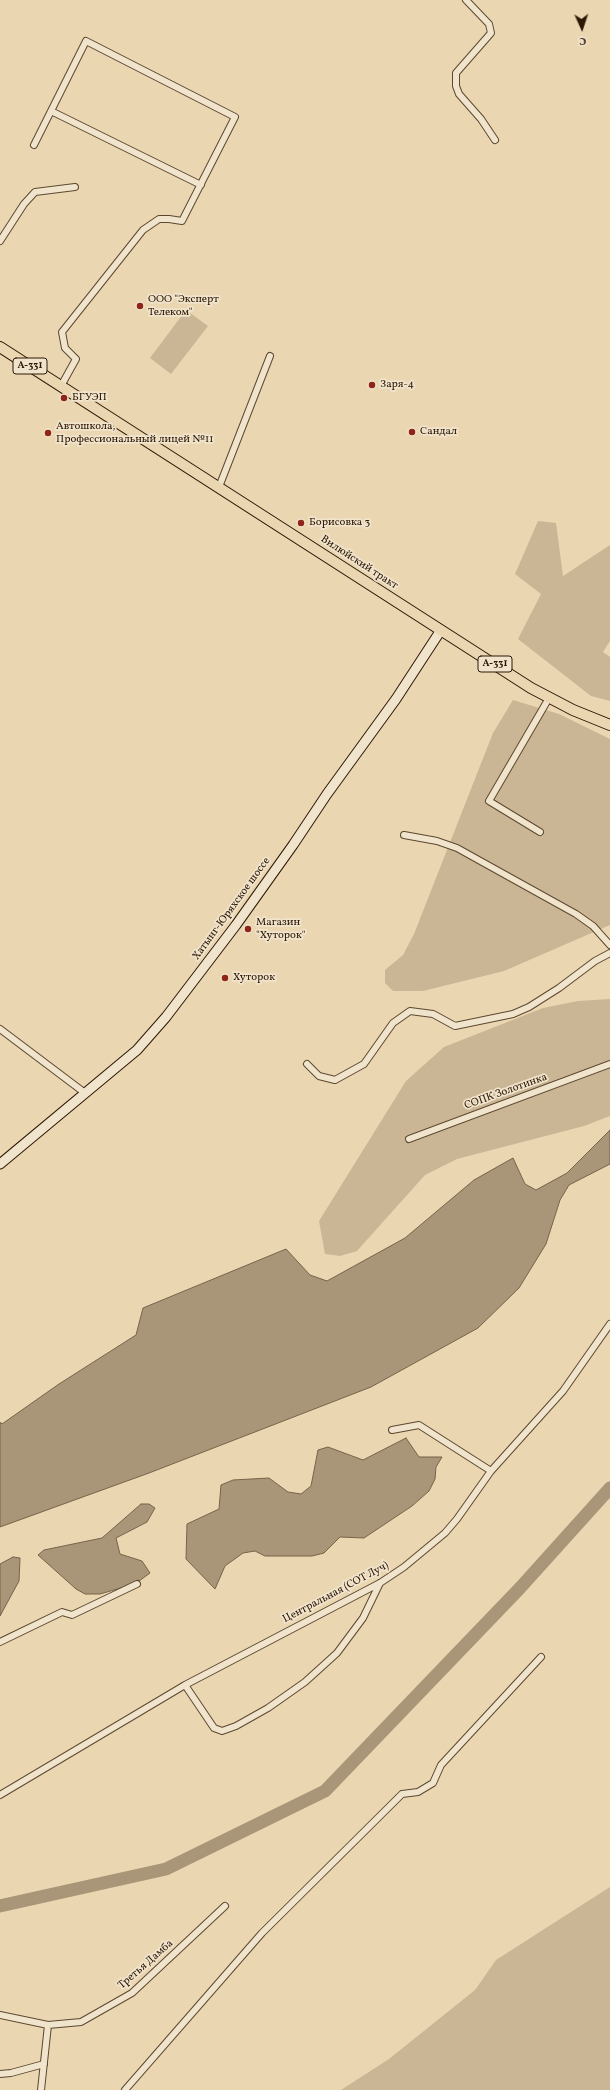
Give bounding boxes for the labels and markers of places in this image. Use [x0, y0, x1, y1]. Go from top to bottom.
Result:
place label: ООО "Эксперт Телеком" [148, 293, 219, 319]
marker: ООО "Эксперт Телеком" [135, 301, 145, 311]
place label: Заря-4 [380, 378, 414, 392]
marker: Заря-4 [367, 380, 377, 390]
place label: БГУЭП [72, 391, 107, 405]
marker: БГУЭП [59, 393, 69, 403]
place label: Автошкола, Профессиональный лицей №11 [56, 420, 214, 446]
place label: Сандал [420, 425, 457, 439]
marker: Сандал [407, 427, 417, 437]
marker: Автошкола, Профессиональный лицей №11 [43, 428, 53, 438]
place label: Борисовка 3 [309, 516, 370, 530]
marker: Борисовка 3 [296, 518, 306, 528]
place label: Магазин "Хуторок" [256, 916, 306, 942]
marker: Магазин "Хуторок" [243, 924, 253, 934]
place label: Хуторок [233, 971, 275, 985]
marker: Хуторок [220, 973, 230, 983]

